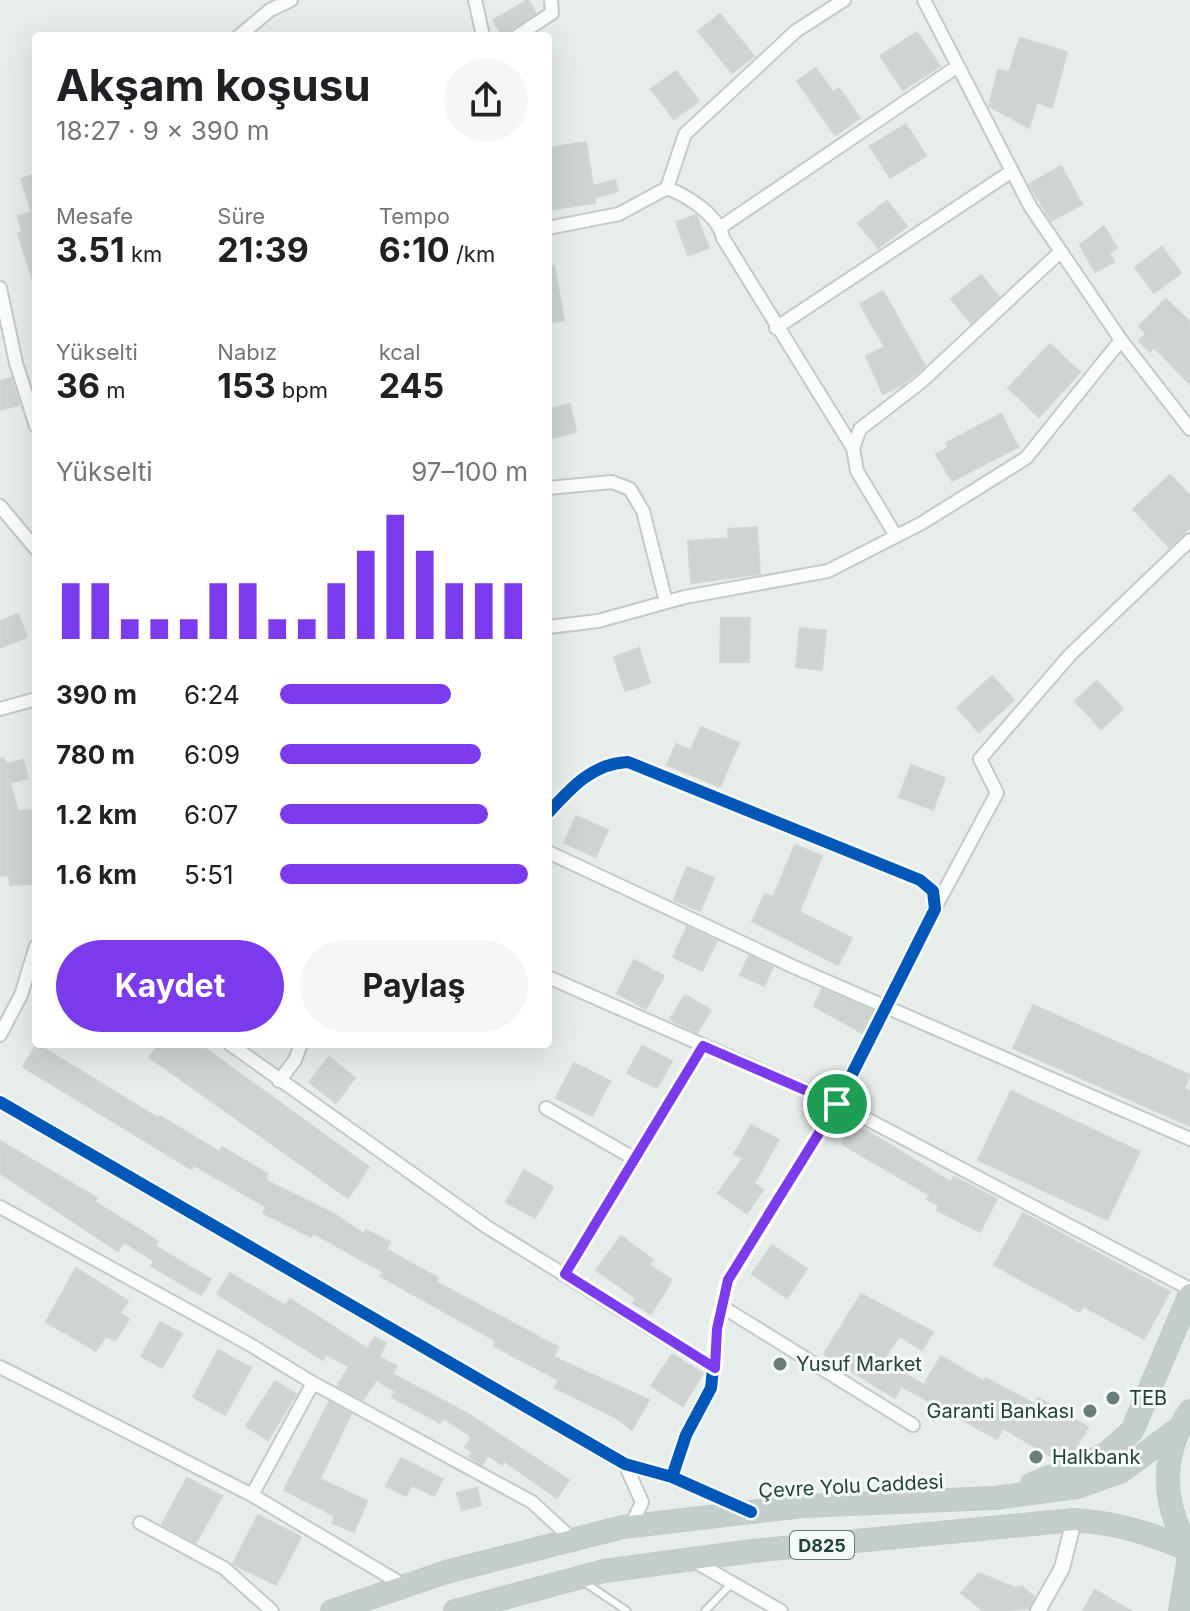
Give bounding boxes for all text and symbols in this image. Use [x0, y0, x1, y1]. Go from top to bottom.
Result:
text: Akşam koşusu [56, 58, 371, 112]
button: share [444, 58, 528, 142]
text: 18:27 · 9 × 390 m [56, 115, 269, 146]
text: Mesafe [56, 203, 133, 229]
text: Süre [217, 203, 265, 229]
text: Tempo [379, 203, 450, 229]
text: 3.51 [56, 229, 125, 270]
text: 21:39 [217, 229, 309, 270]
text: 6:10 [379, 229, 450, 270]
text: km [125, 241, 162, 267]
text: /km [450, 241, 495, 267]
text: Yükselti [56, 339, 138, 365]
text: Nabız [217, 339, 277, 365]
text: kcal [379, 339, 421, 365]
text: 36 [56, 365, 100, 406]
text: 153 [217, 365, 276, 406]
text: 245 [379, 365, 444, 406]
text: m [100, 377, 126, 403]
text: bpm [276, 377, 328, 403]
text: Yükselti [56, 456, 153, 487]
text: 97–100 m [411, 456, 528, 487]
text: 390 m [56, 679, 137, 710]
text: 6:24 [184, 679, 240, 710]
text: 780 m [56, 739, 135, 770]
text: 6:09 [184, 739, 240, 770]
text: 1.2 km [56, 799, 137, 830]
text: 6:07 [184, 799, 238, 830]
text: 1.6 km [56, 859, 137, 890]
text: 5:51 [184, 859, 234, 890]
button: Kaydet [56, 940, 284, 1032]
button: Paylaş [300, 940, 528, 1032]
pin [803, 1070, 871, 1138]
icon: arrive [815, 1082, 859, 1126]
place label: Yusuf Market [796, 1352, 922, 1376]
marker: Yusuf Market [771, 1355, 789, 1373]
place label: TEB [1129, 1386, 1167, 1410]
marker: TEB [1104, 1389, 1122, 1407]
place label: Garanti Bankası [927, 1399, 1074, 1423]
marker: Garanti Bankası [1081, 1402, 1099, 1420]
place label: Halkbank [1052, 1445, 1140, 1469]
marker: Halkbank [1027, 1448, 1045, 1466]
street label: Çevre Yolu Caddesi [758, 1469, 944, 1503]
road number: D825 [790, 1531, 854, 1559]

